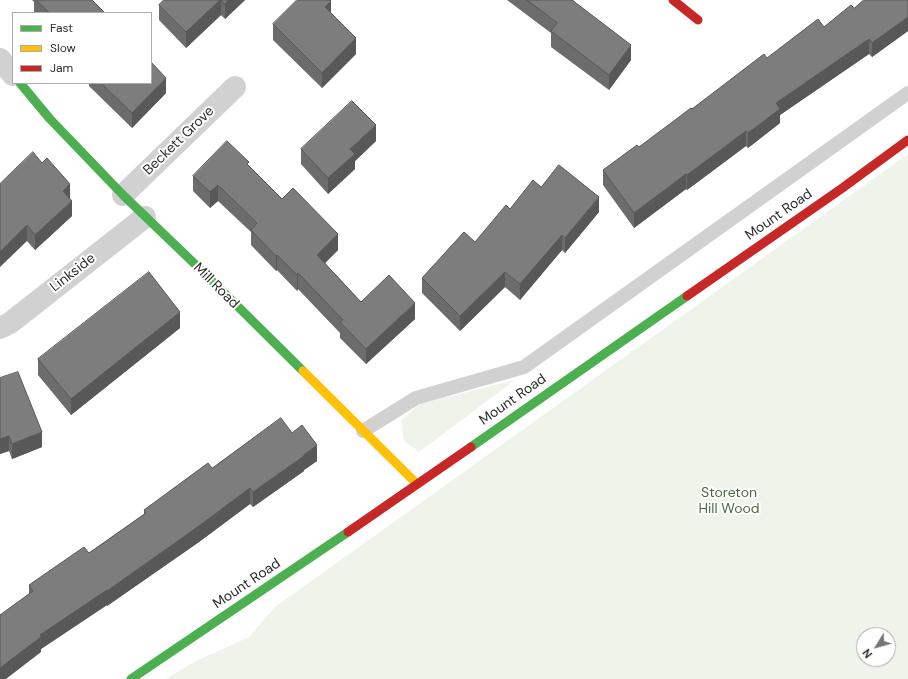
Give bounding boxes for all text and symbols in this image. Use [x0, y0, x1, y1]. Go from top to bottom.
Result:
legend [12, 12, 152, 84]
text: Fast [50, 20, 73, 36]
text: Slow [50, 40, 76, 56]
text: Jam [50, 60, 73, 76]
street label: Beckett Grove [140, 103, 218, 179]
street label: Mount Road [742, 186, 816, 244]
street label: Linkside [47, 250, 99, 296]
street label: Mill Road [190, 260, 242, 312]
street label: Mount Road [476, 371, 550, 429]
park label: Storeton Hill Wood [698, 485, 760, 518]
street label: Mount Road [210, 555, 284, 613]
north arrow [856, 627, 896, 667]
text: N [859, 646, 875, 661]

